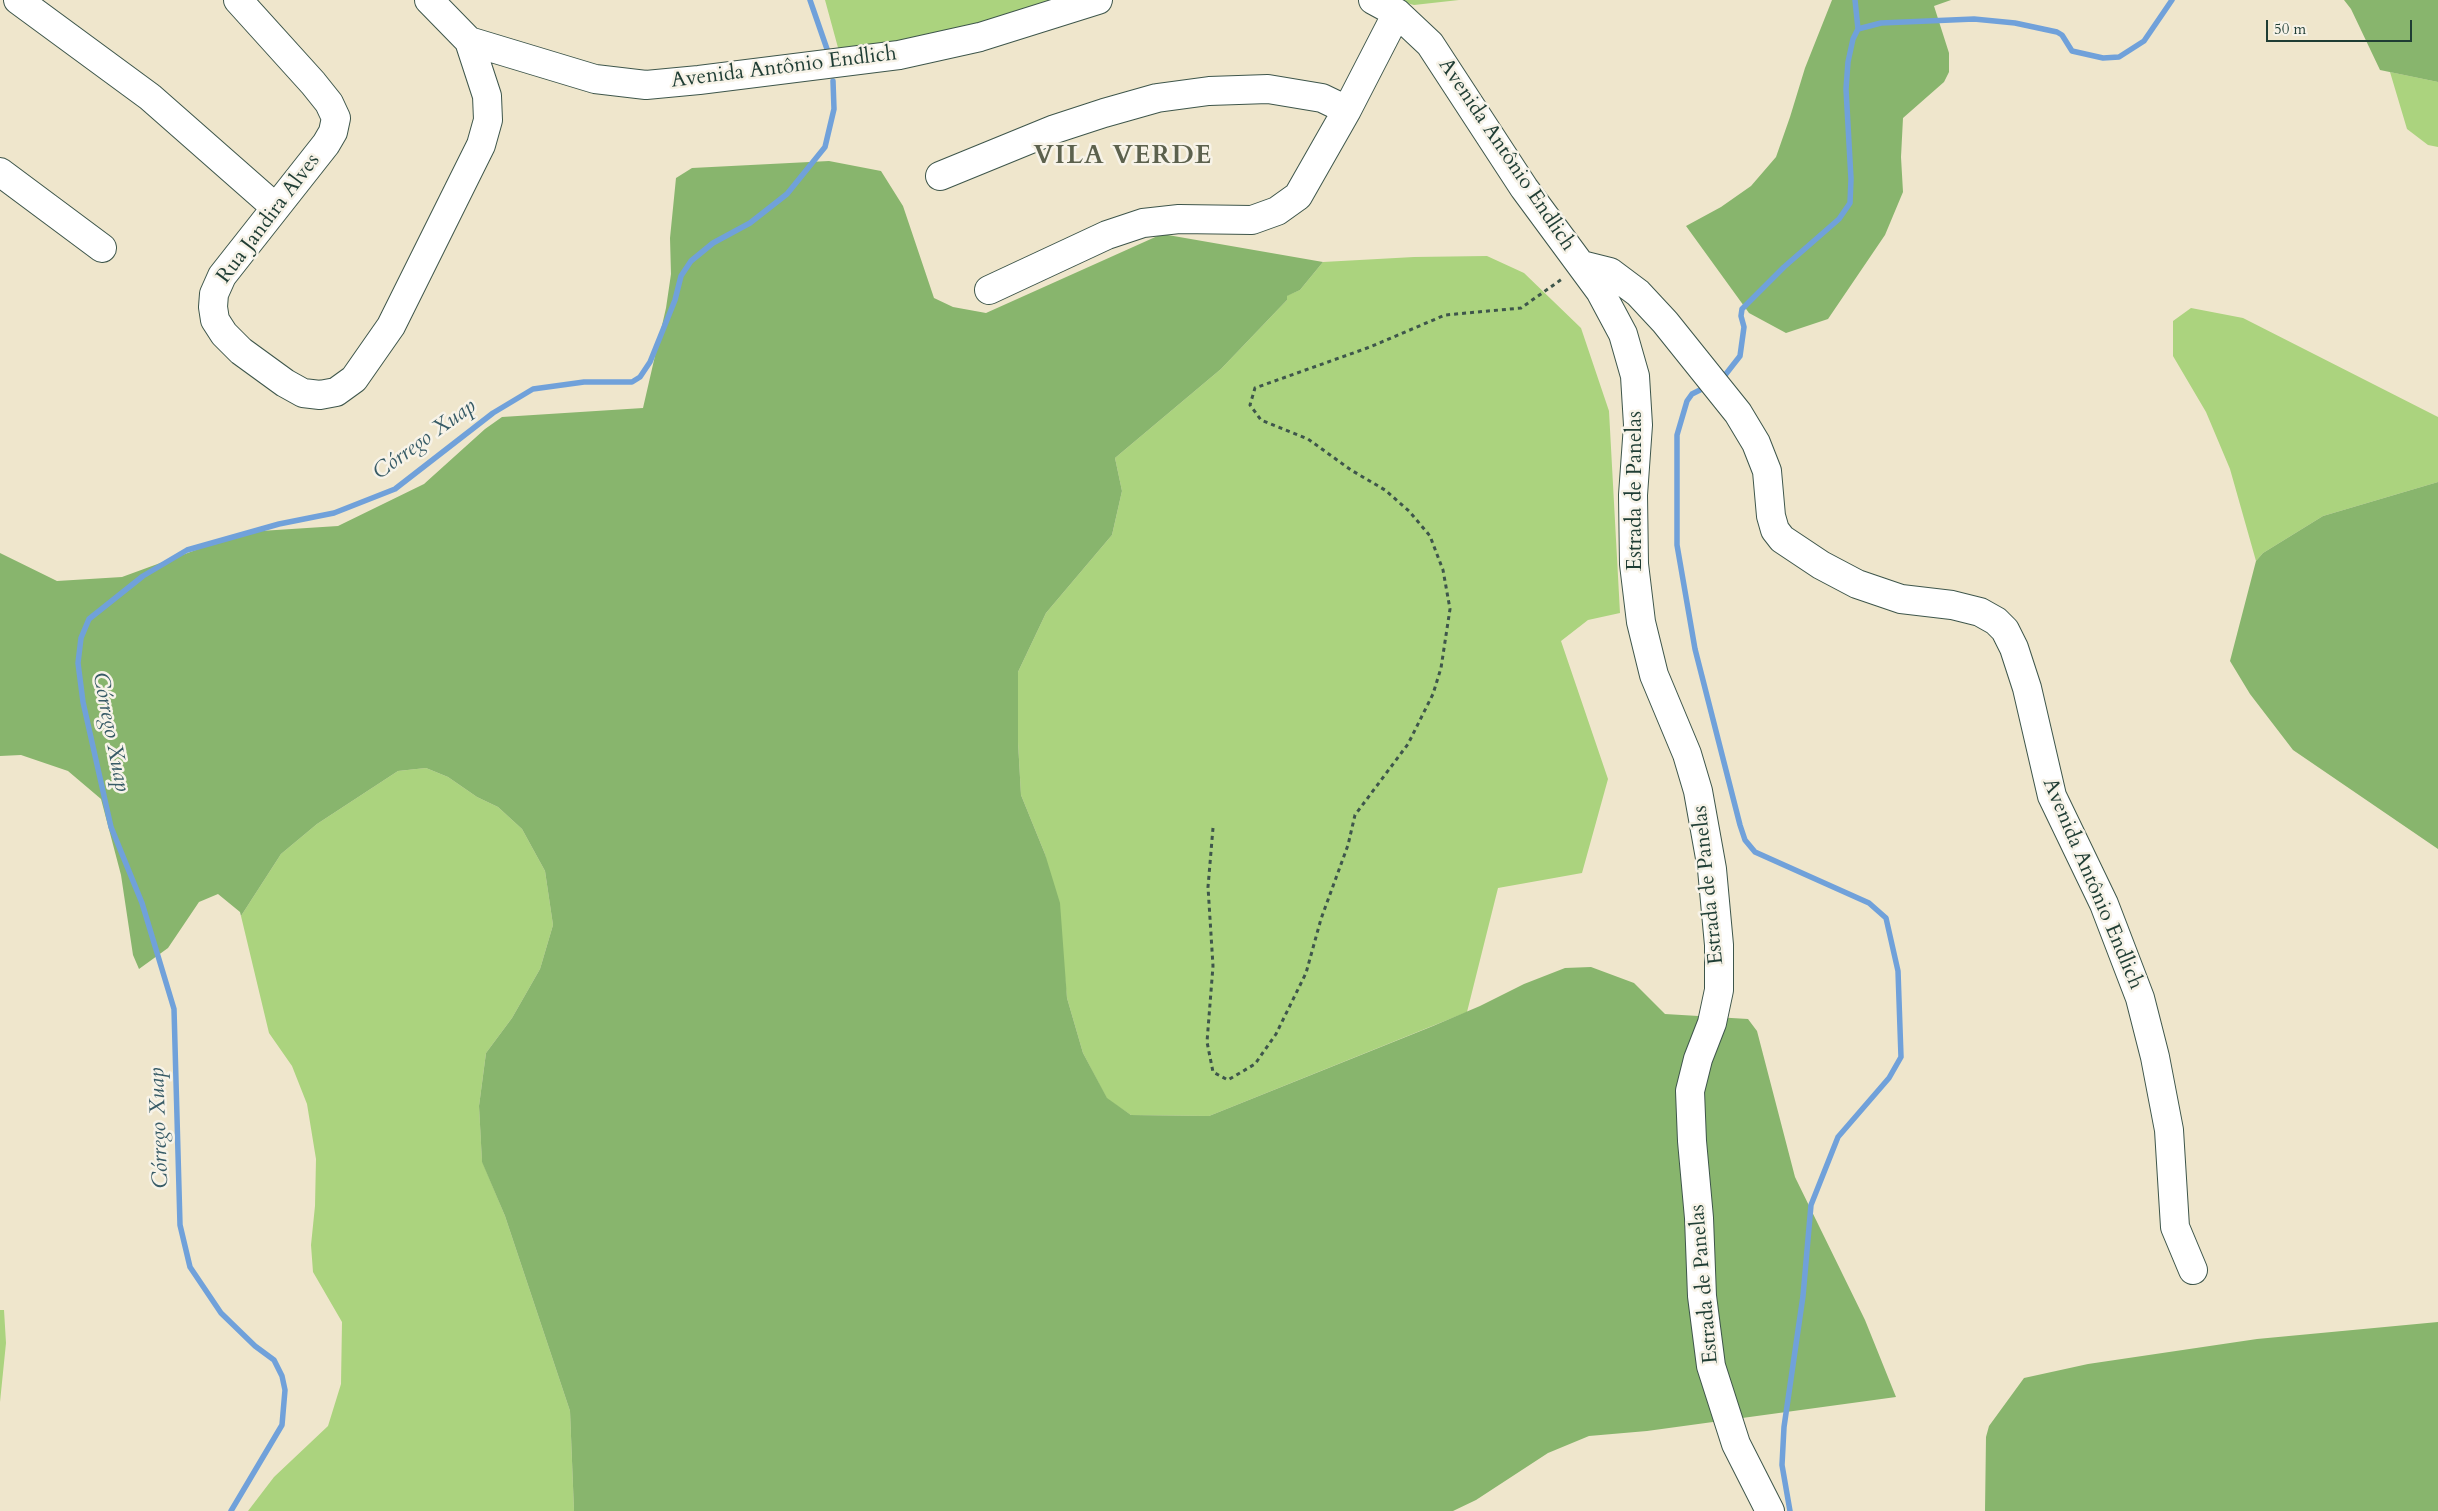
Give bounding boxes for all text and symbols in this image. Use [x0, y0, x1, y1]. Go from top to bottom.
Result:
scale bar [2268, 10, 2414, 42]
text: 50 m [2274, 19, 2306, 39]
street label: Avenida Antônio Endlich [670, 42, 898, 94]
street label: Avenida Antônio Endlich [1432, 54, 1580, 256]
district label: VILA VERDE [1032, 141, 1214, 173]
street label: Rua Jandira Alves [212, 149, 326, 289]
water label: Córrego Xuap [368, 394, 482, 486]
street label: Estrada de Panelas [1623, 411, 1649, 571]
water label: Córrego Xuap [86, 670, 134, 794]
street label: Avenida Antônio Endlich [2036, 775, 2148, 993]
street label: Estrada de Panelas [1688, 804, 1730, 966]
water label: Córrego Xuap [145, 1067, 175, 1189]
street label: Estrada de Panelas [1685, 1203, 1725, 1365]

